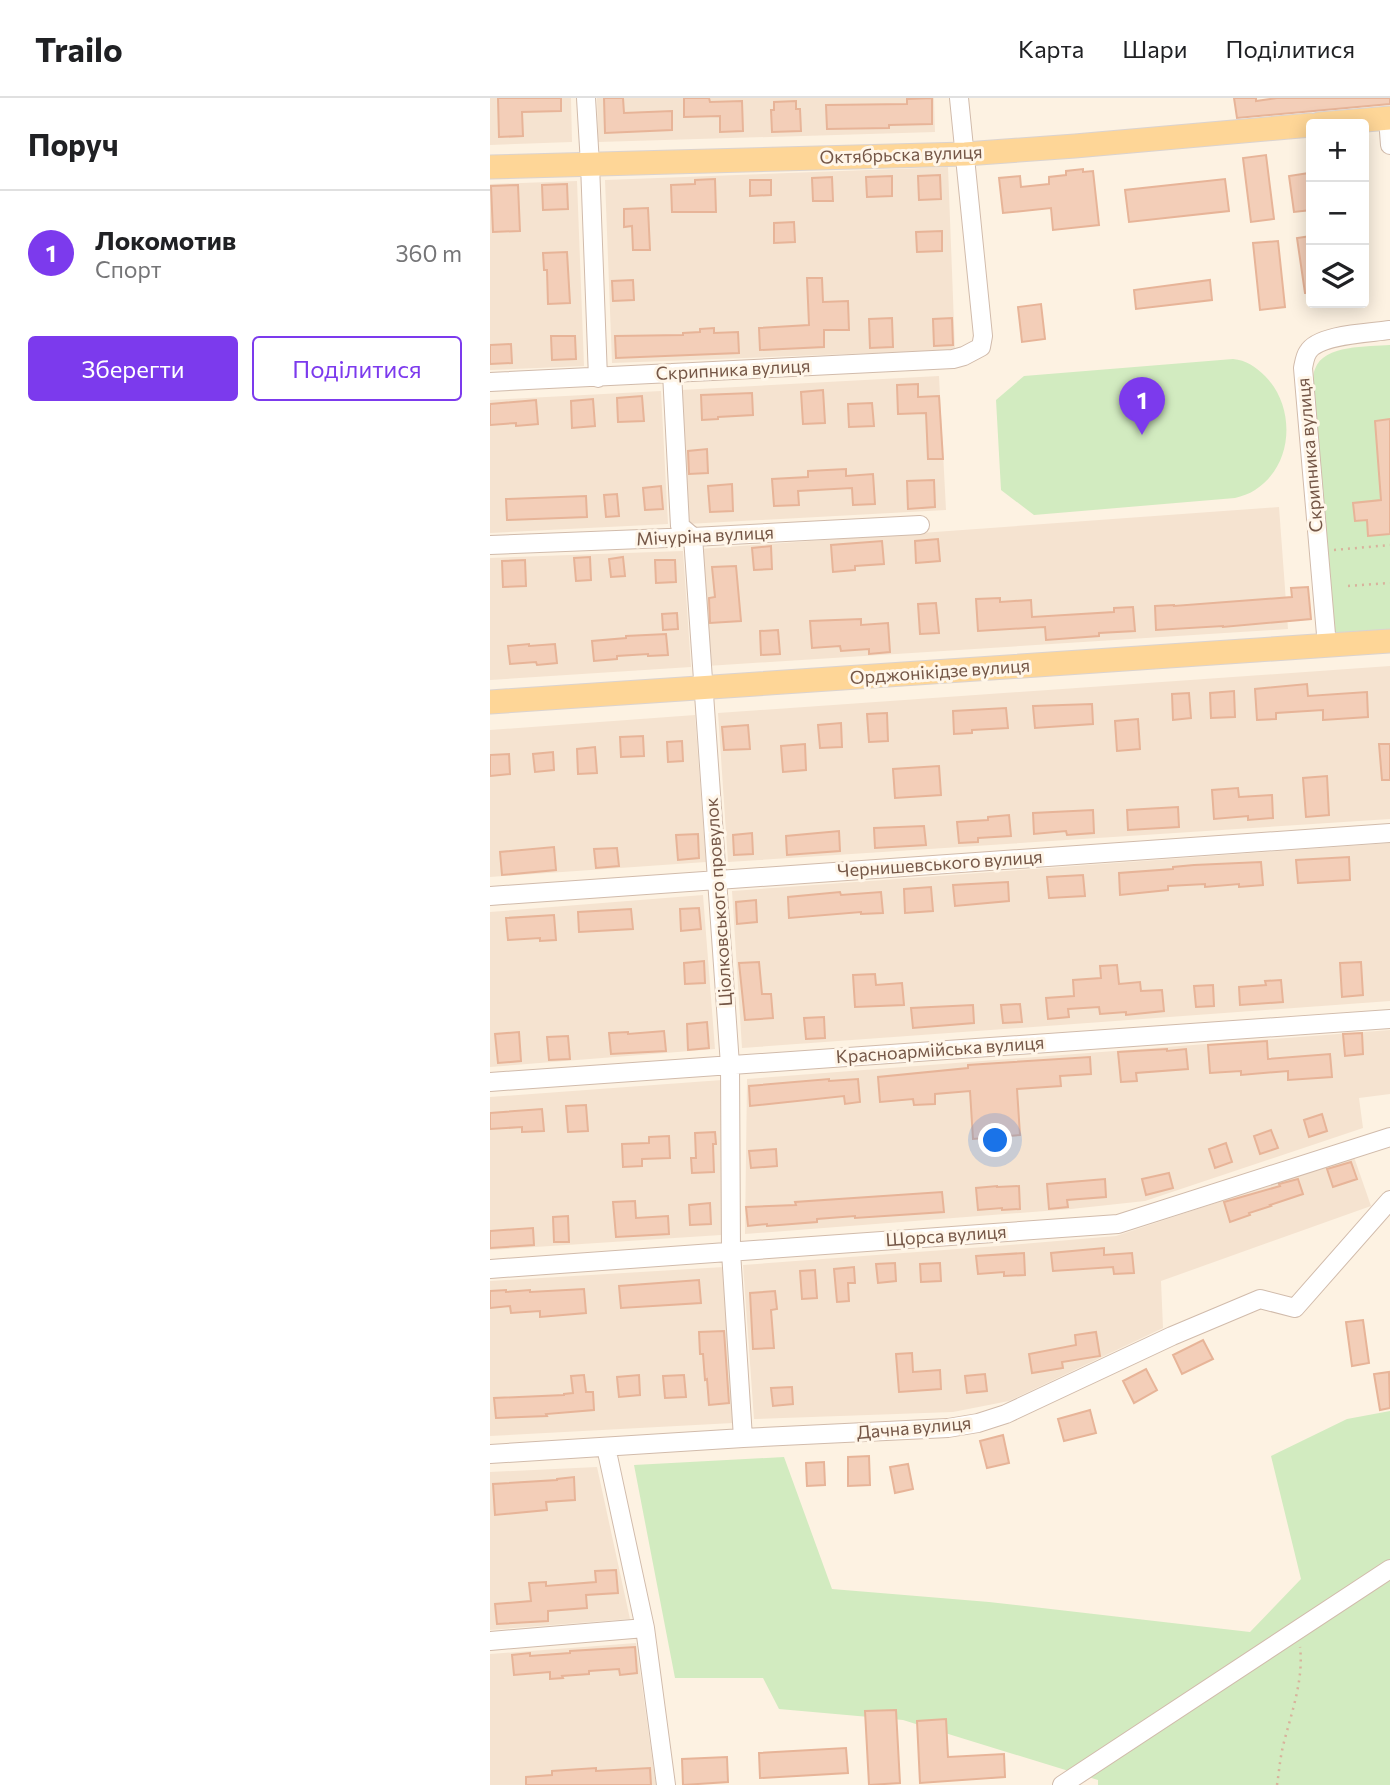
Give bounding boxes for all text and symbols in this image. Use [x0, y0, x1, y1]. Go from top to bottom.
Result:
text: Trailo [35, 28, 123, 69]
text: Карта [1018, 34, 1084, 63]
text: Шари [1122, 34, 1188, 63]
text: Поділитися [1226, 34, 1355, 63]
map controls [1306, 119, 1369, 308]
button: + [1306, 119, 1369, 182]
text: Поруч [28, 125, 119, 162]
street label: Октябрьска вулиця [819, 140, 983, 168]
button: − [1306, 182, 1369, 245]
text: Локомотив [95, 224, 236, 255]
text: 1 [46, 239, 56, 267]
text: 360 m [395, 239, 462, 267]
button: layers [1306, 245, 1369, 308]
text: Спорт [95, 255, 162, 283]
button: Зберегти [28, 336, 238, 401]
button: Поділитися [252, 336, 462, 401]
street label: Скрипника вулиця [655, 354, 811, 384]
pin: 1 [1119, 377, 1165, 435]
street label: Скрипника вулиця [1291, 377, 1327, 533]
street label: Мічуріна вулиця [636, 520, 774, 550]
street label: Орджонікідзе вулиця [849, 654, 1031, 688]
street label: Ціолковського провулок [700, 796, 736, 1007]
street label: Чернишевського вулиця [837, 845, 1043, 881]
street label: Красноармійська вулиця [835, 1031, 1045, 1067]
your location [978, 1123, 1012, 1157]
street label: Щорса вулиця [885, 1220, 1007, 1250]
street label: Дачна вулиця [856, 1411, 972, 1443]

